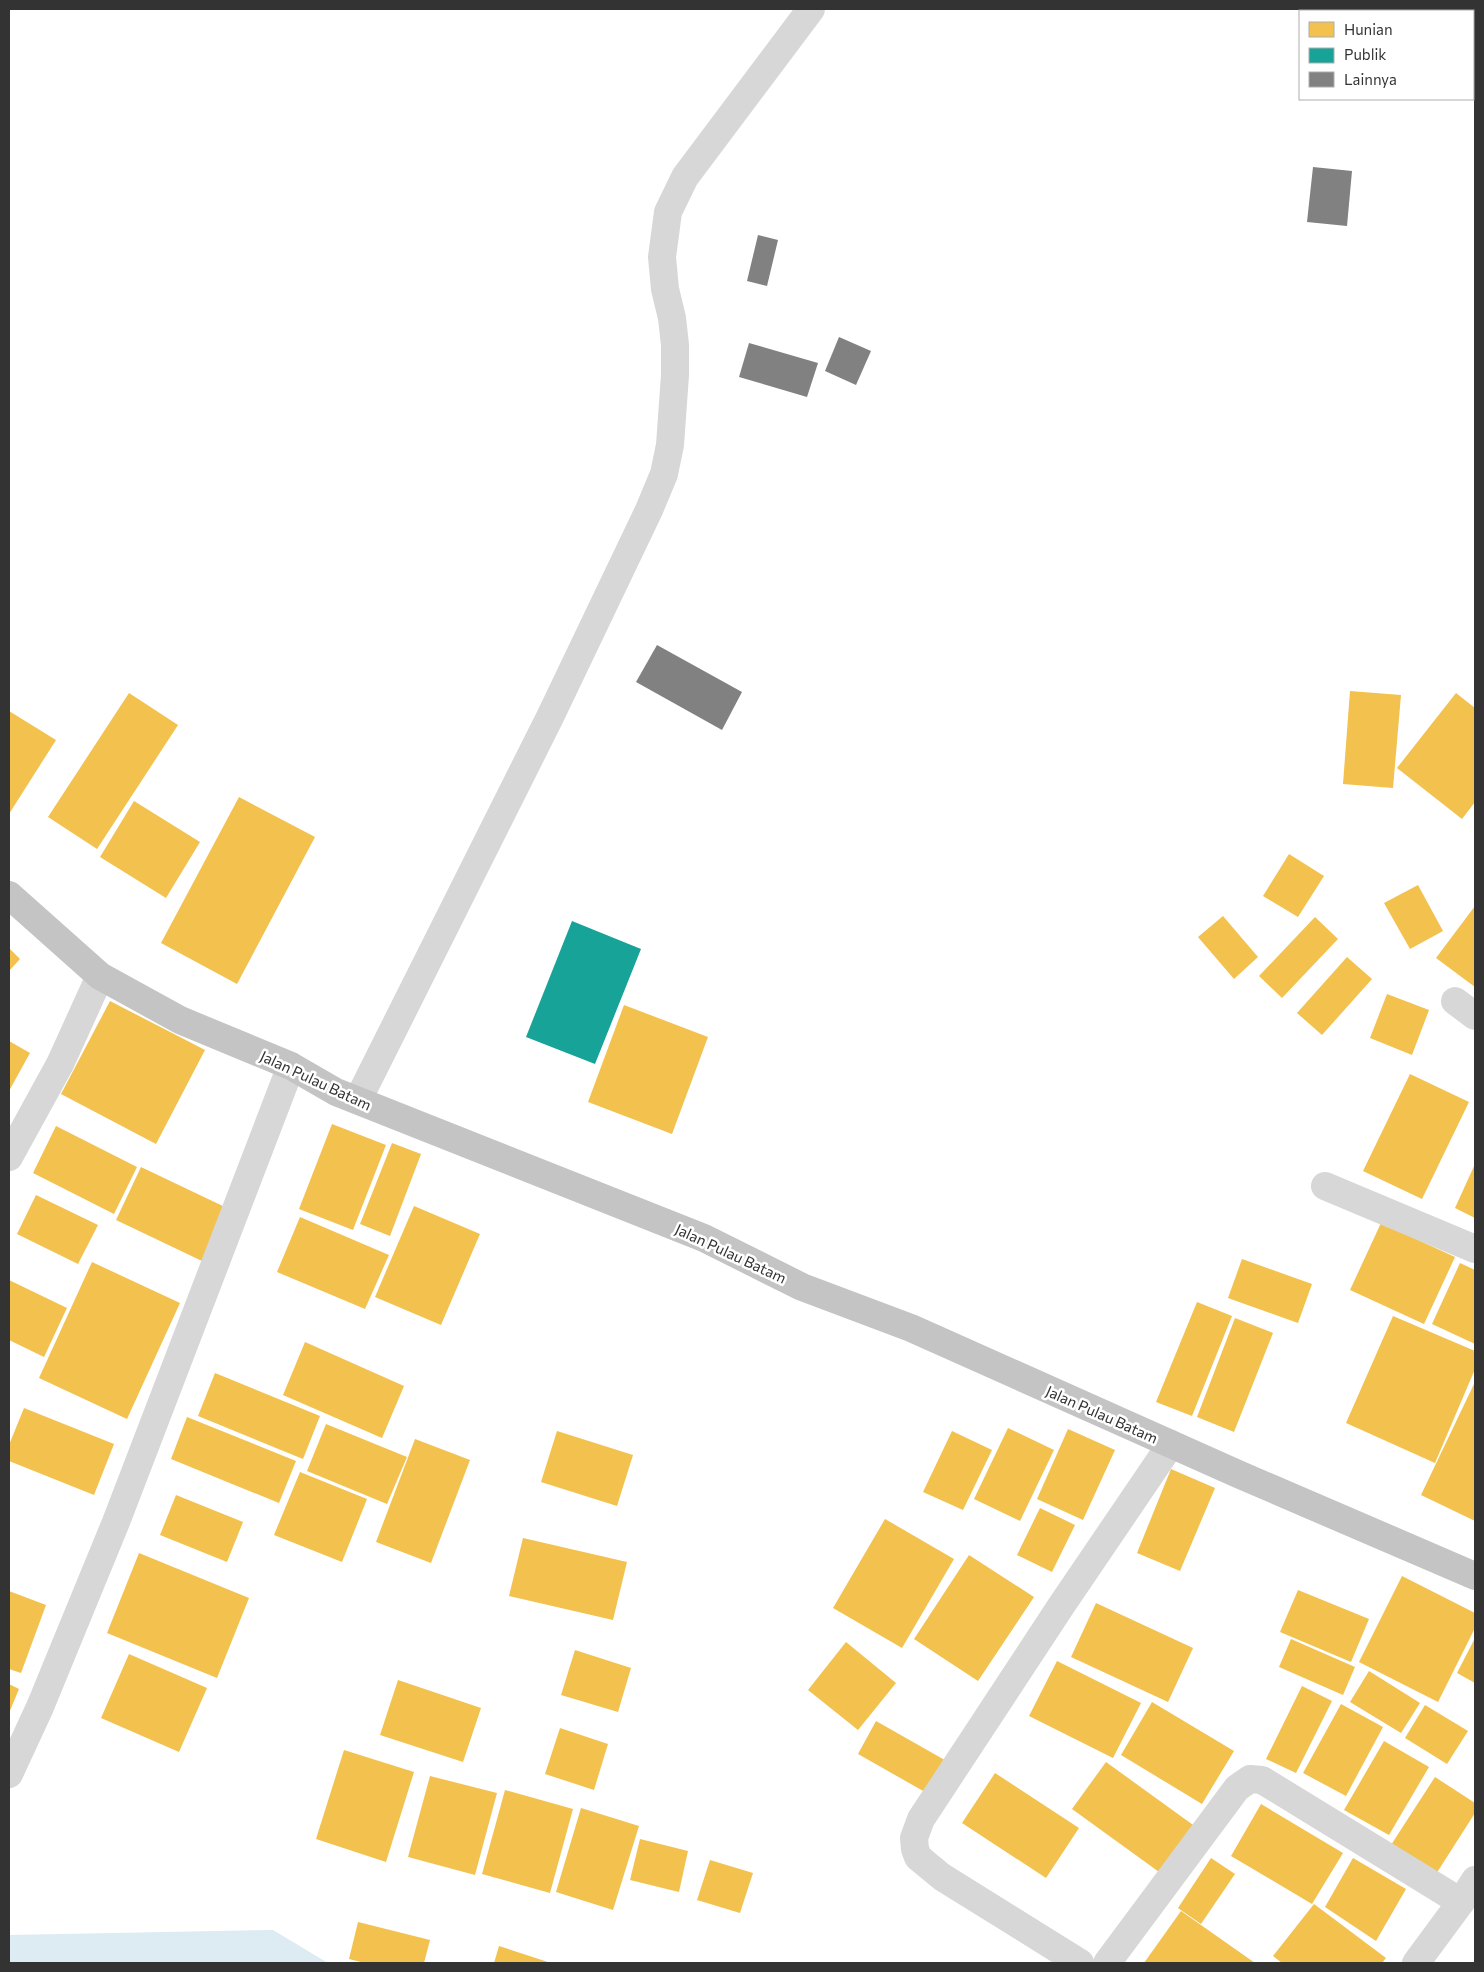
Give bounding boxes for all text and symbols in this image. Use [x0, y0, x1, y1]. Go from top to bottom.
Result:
legend [1299, 10, 1474, 100]
text: Hunian [1344, 20, 1393, 38]
text: Publik [1344, 45, 1386, 63]
text: Lainnya [1344, 70, 1397, 88]
street label: Jalan Pulau Batam [258, 1046, 374, 1114]
street label: Jalan Pulau Batam [673, 1219, 789, 1287]
street label: Jalan Pulau Batam [1043, 1381, 1161, 1447]

